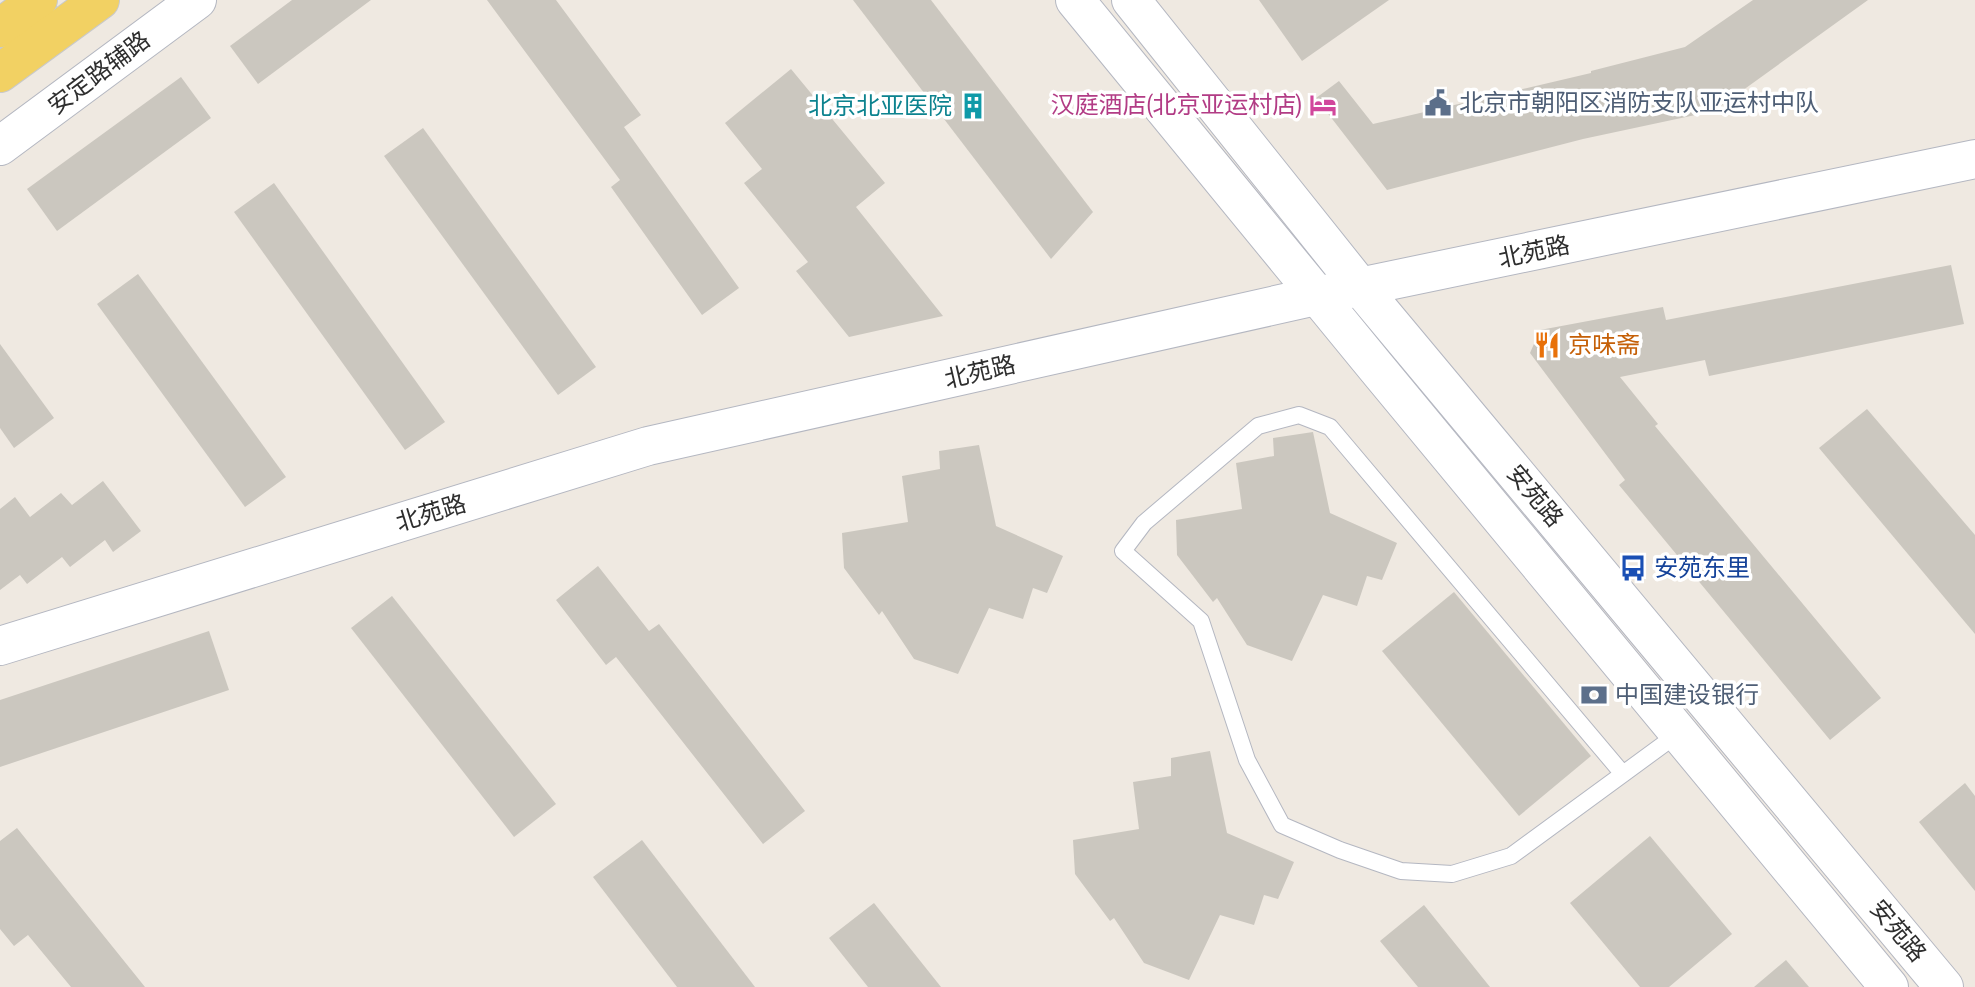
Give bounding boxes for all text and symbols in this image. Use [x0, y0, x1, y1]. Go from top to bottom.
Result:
street label: 安定路辅路 [43, 26, 155, 119]
public building icon: 北京市朝阳区消防支队亚运村中队 [1423, 88, 1453, 118]
place label: 北京市朝阳区消防支队亚运村中队 [1459, 89, 1819, 116]
hotel icon: 汉庭酒店(北京亚运村店) [1308, 90, 1338, 120]
building icon: 北京北亚医院 [958, 91, 988, 121]
place label: 汉庭酒店(北京亚运村店) [1050, 91, 1302, 118]
place label: 北京北亚医院 [808, 92, 952, 119]
street label: 北苑路 [1496, 231, 1572, 272]
restaurant icon: 京味斋 [1532, 330, 1562, 360]
place label: 京味斋 [1568, 331, 1640, 358]
street label: 北苑路 [942, 350, 1018, 393]
street label: 安苑路 [1502, 459, 1569, 532]
street label: 北苑路 [392, 489, 469, 536]
bus stop icon: 安苑东里 [1618, 553, 1648, 583]
place label: 安苑东里 [1654, 554, 1750, 581]
bank icon: 中国建设银行 [1579, 680, 1609, 710]
place label: 中国建设银行 [1615, 681, 1759, 708]
street label: 安苑路 [1865, 894, 1932, 967]

